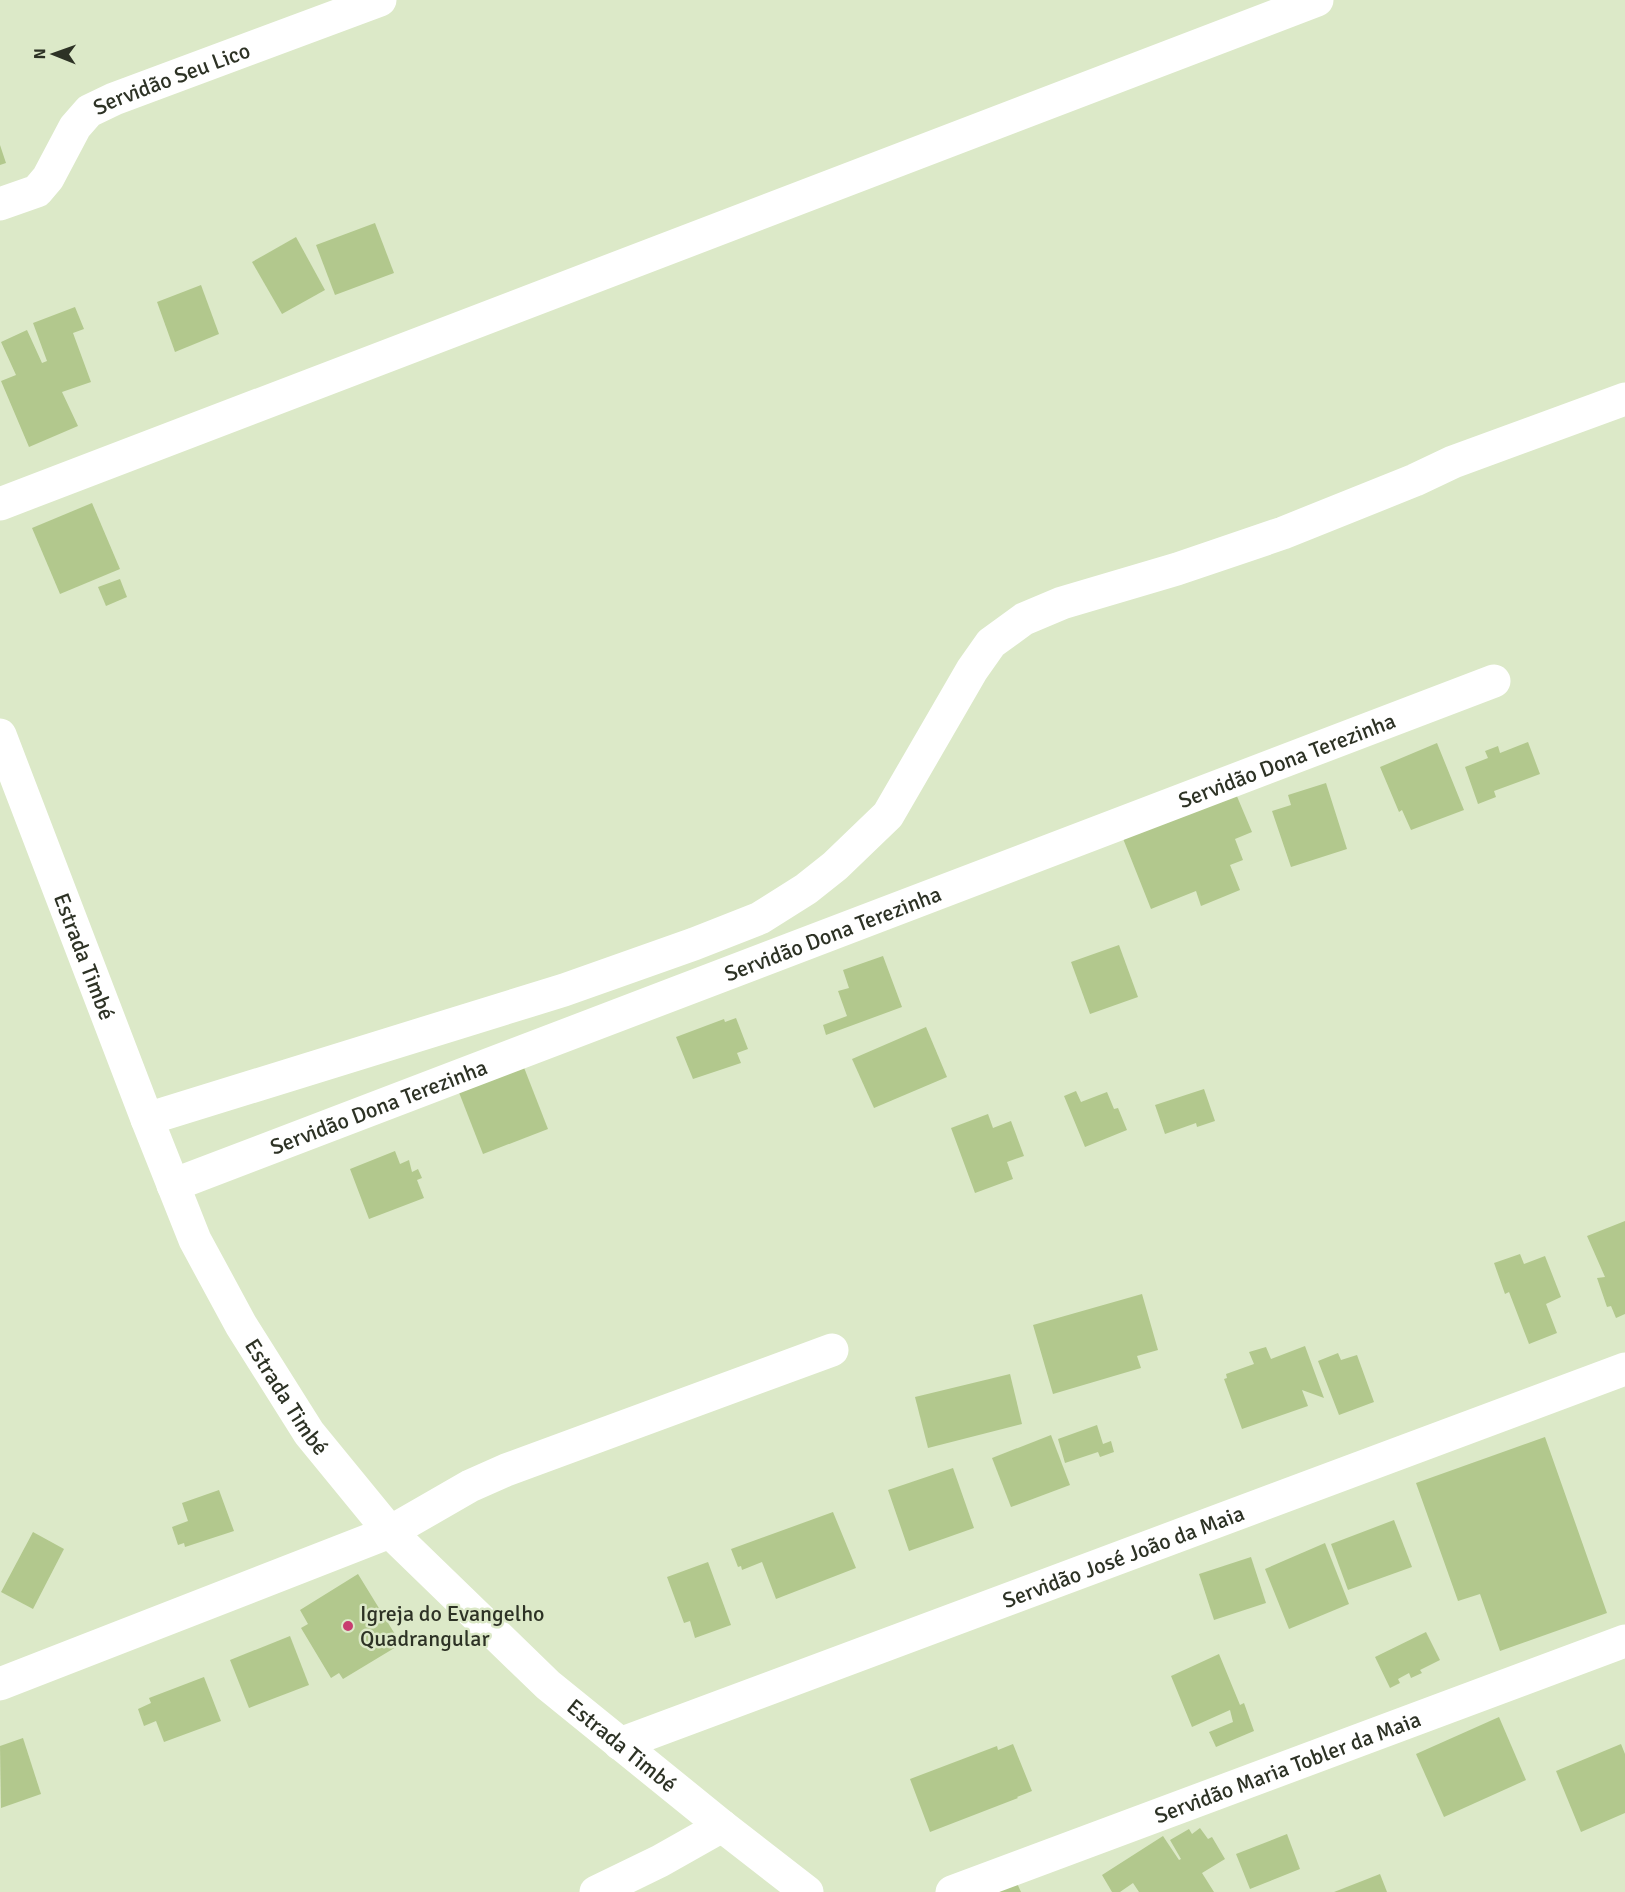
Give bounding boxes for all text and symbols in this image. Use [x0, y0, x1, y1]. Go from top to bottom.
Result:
north arrow [24, 24, 84, 84]
street label: Servidão Seu Lico [89, 37, 254, 121]
text: N [30, 48, 50, 59]
street label: Servidão Dona Terezinha [1175, 707, 1399, 814]
street label: Servidão Dona Terezinha [720, 880, 945, 987]
street label: Estrada Timbé [48, 889, 121, 1024]
street label: Servidão Dona Terezinha [266, 1053, 491, 1161]
street label: Estrada Timbé [239, 1334, 334, 1461]
street label: Servidão José João da Maia [999, 1499, 1248, 1614]
place label: Igreja do Evangelho Quadrangular [360, 1600, 545, 1652]
marker: Igreja do Evangelho Quadrangular [341, 1619, 355, 1633]
street label: Estrada Timbé [562, 1693, 682, 1798]
street label: Servidão Maria Tobler da Maia [1151, 1705, 1425, 1829]

